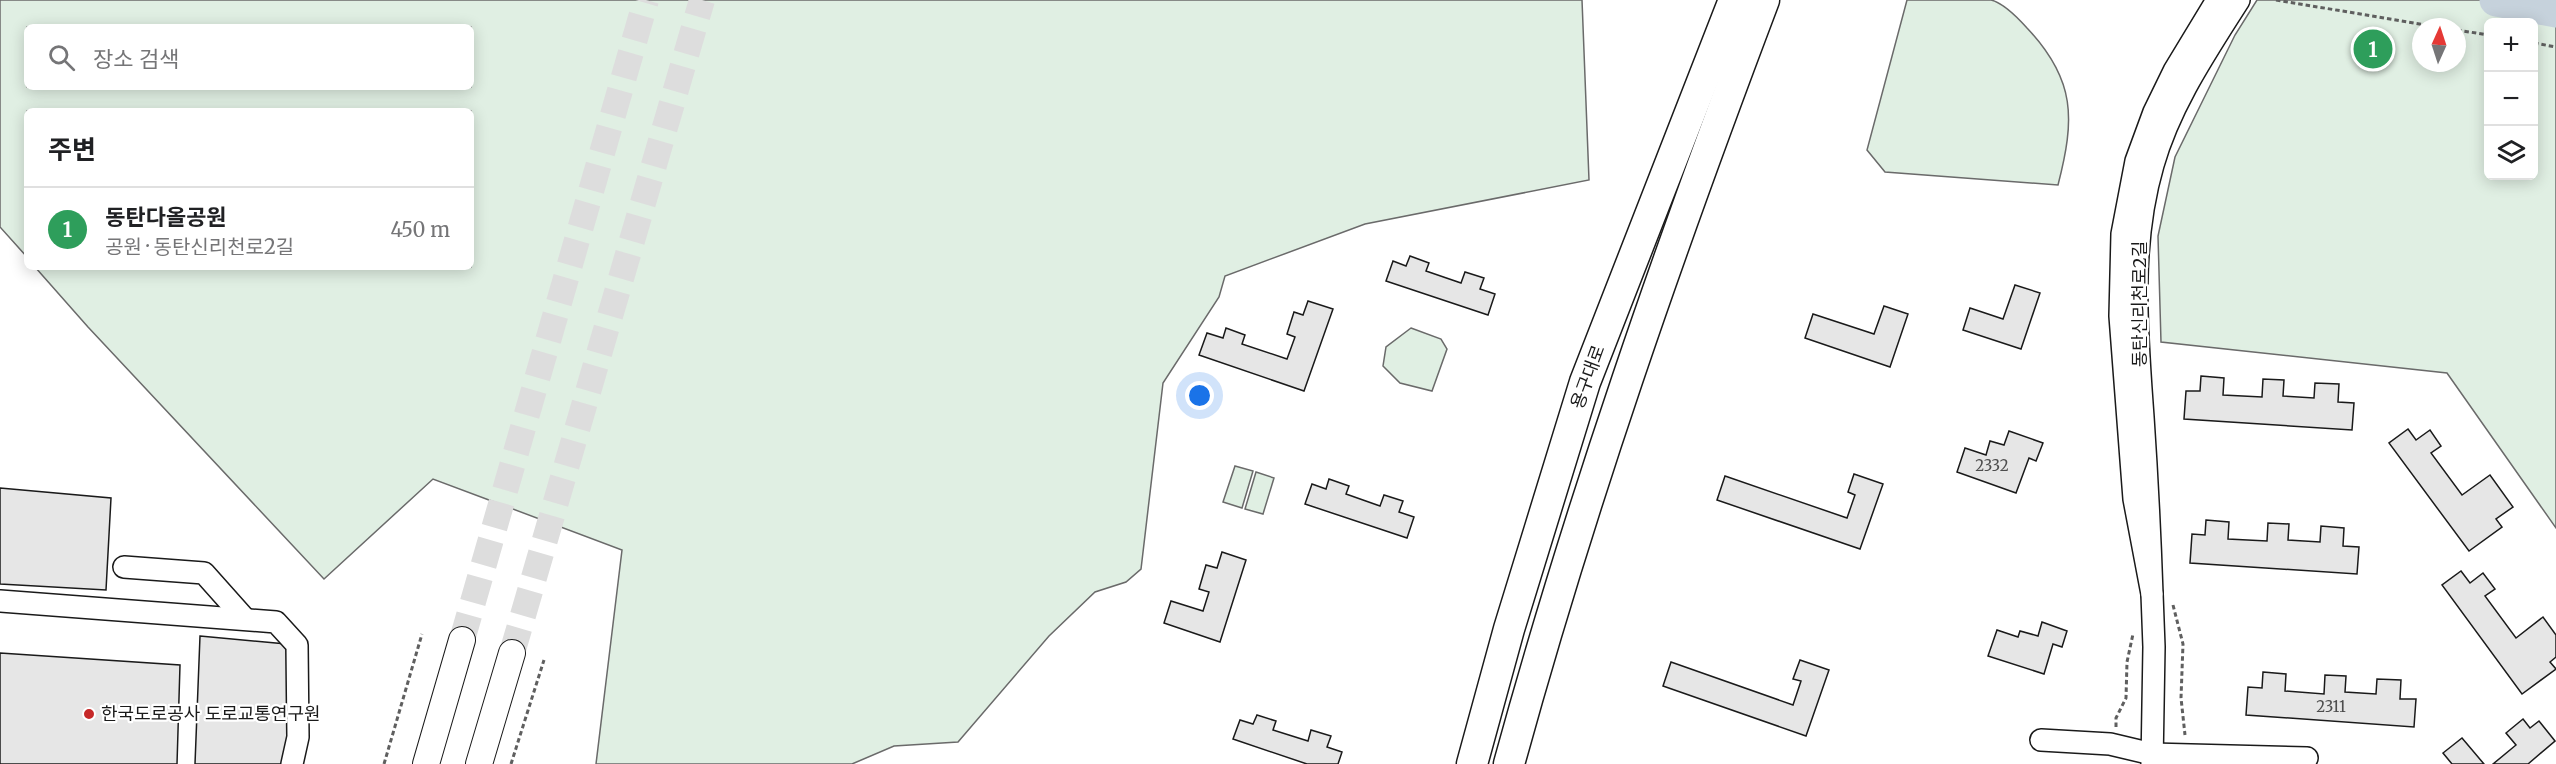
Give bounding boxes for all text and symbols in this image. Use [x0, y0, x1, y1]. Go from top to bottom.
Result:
north arrow [2412, 18, 2466, 72]
map controls [2484, 18, 2538, 180]
button: + [2484, 18, 2538, 72]
search box [24, 24, 474, 90]
pin: 1 [2354, 26, 2392, 72]
icon: search [45, 41, 78, 74]
text: 장소 검색 [93, 45, 179, 73]
button: − [2484, 72, 2538, 126]
button: layers [2484, 126, 2538, 180]
text: 주변 [48, 133, 96, 166]
text: 동탄다올공원 [105, 203, 226, 231]
text: 1 [63, 217, 72, 242]
text: 450 m [391, 217, 450, 242]
text: 공원 · 동탄신리천로2길 [105, 234, 294, 259]
street label: 동탄신리천로2길 [2128, 241, 2151, 367]
street label: 용구대로 [1565, 342, 1610, 412]
your location [1185, 381, 1214, 410]
house number: 2332 [1975, 456, 2009, 475]
house number: 2311 [2316, 697, 2346, 716]
place label: 한국도로공사 도로교통연구원 [101, 702, 321, 725]
marker: 한국도로공사 도로교통연구원 [82, 707, 96, 721]

